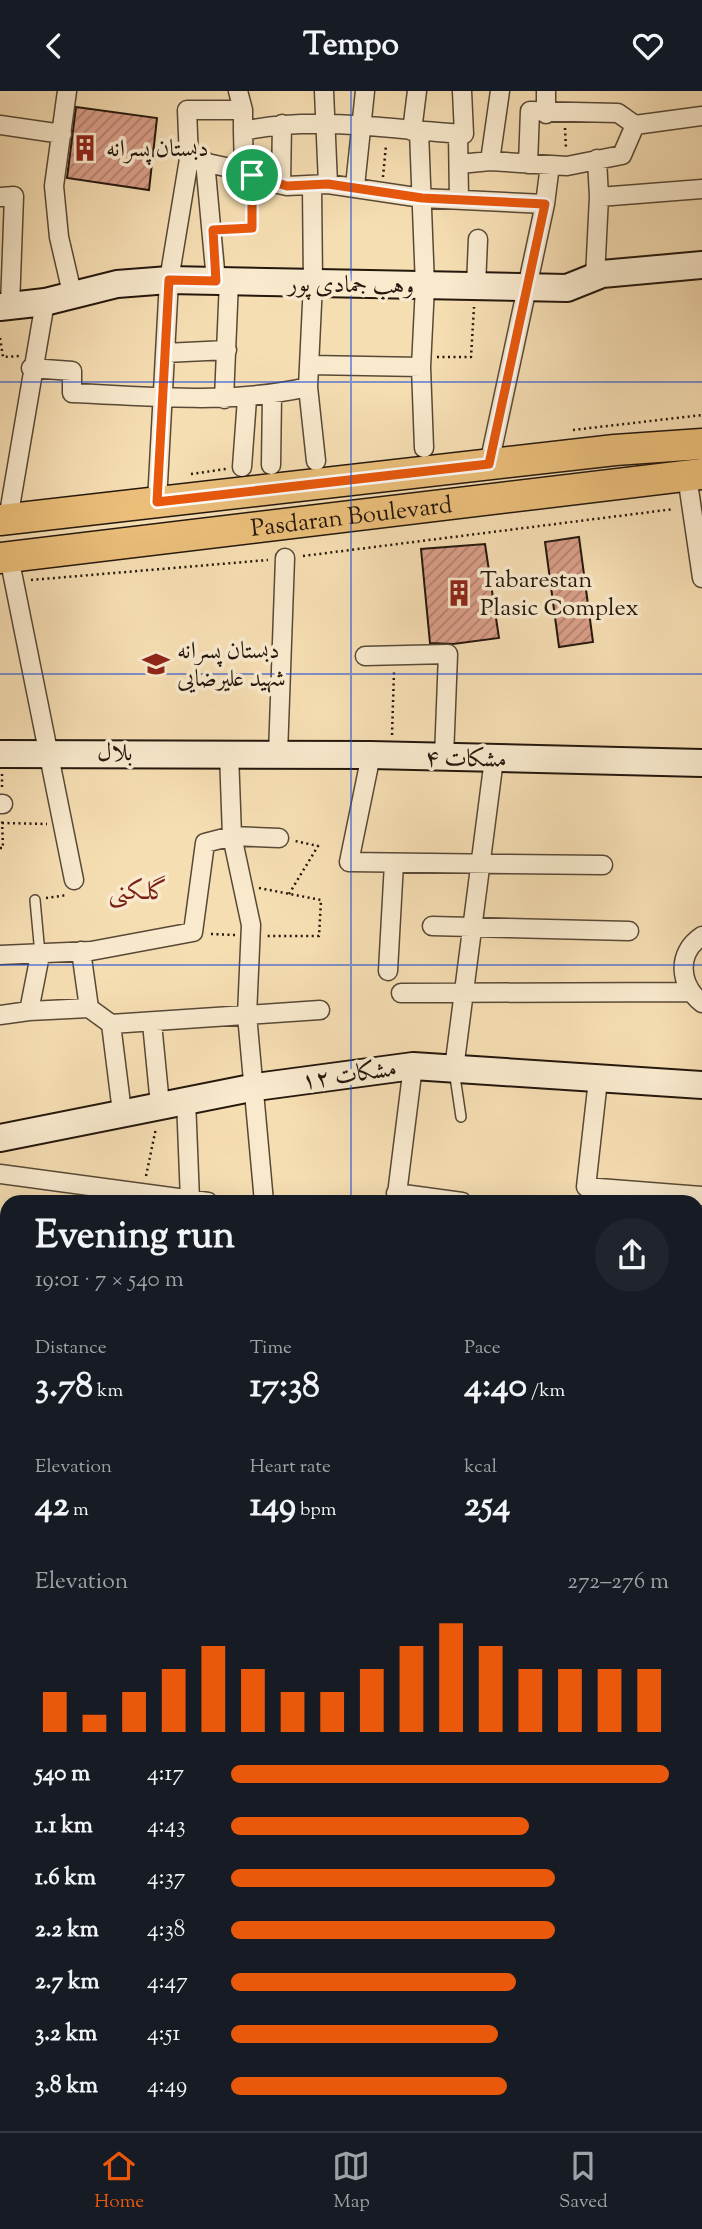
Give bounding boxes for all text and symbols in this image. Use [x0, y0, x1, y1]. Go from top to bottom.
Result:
text: Tempo [303, 23, 399, 69]
icon: back [35, 27, 73, 65]
icon: heart [629, 27, 667, 65]
building icon: دبستان پسرانه [70, 133, 100, 163]
place label: دبستان پسرانه [106, 133, 208, 167]
pin [222, 145, 282, 205]
icon: arrive [233, 156, 271, 194]
street label: وهب جمادی پور [285, 268, 414, 304]
street label: Pasdaran Boulevard [249, 489, 455, 547]
place label: Tabarestan Plasic Complex [480, 564, 639, 626]
building icon: Tabarestan Plasic Complex [444, 578, 474, 608]
place label: دبستان پسرانه شهید علیرضایی [177, 635, 286, 697]
school or university icon: دبستان پسرانه شهید علیرضایی [141, 649, 171, 679]
street label: بلال [97, 737, 133, 771]
street label: مشکات ۴ [425, 742, 507, 778]
district label: گلکنی [108, 874, 168, 911]
street label: مشکات ۱۲ [300, 1052, 399, 1099]
text: Evening run [35, 1211, 235, 1265]
button: share [595, 1218, 669, 1292]
text: 19:01 · 7 × 540 m [35, 1264, 184, 1297]
text: Distance [35, 1335, 107, 1362]
text: Time [250, 1335, 292, 1362]
text: Pace [464, 1335, 501, 1362]
text: 3.78 [35, 1362, 93, 1413]
text: 17:38 [250, 1362, 320, 1413]
text: 4:40 [464, 1362, 527, 1413]
text: km [93, 1378, 123, 1405]
text: /km [527, 1378, 565, 1405]
text: Elevation [35, 1454, 112, 1481]
text: Heart rate [250, 1454, 331, 1481]
text: kcal [464, 1454, 497, 1481]
text: 42 [35, 1481, 69, 1532]
text: 149 [250, 1481, 296, 1532]
text: 254 [464, 1481, 510, 1532]
text: m [69, 1497, 89, 1524]
text: bpm [296, 1497, 336, 1524]
text: Elevation [35, 1566, 128, 1599]
text: 272–276 m [567, 1566, 669, 1599]
text: 540 m [35, 1758, 90, 1791]
text: 4:17 [147, 1758, 184, 1791]
text: 1.1 km [35, 1810, 93, 1843]
text: 4:43 [147, 1810, 185, 1843]
text: 1.6 km [35, 1862, 96, 1895]
text: 4:37 [147, 1862, 185, 1895]
text: 2.2 km [35, 1914, 99, 1947]
text: 4:38 [147, 1914, 185, 1947]
text: 2.7 km [35, 1966, 100, 1999]
text: 4:47 [147, 1966, 188, 1999]
text: 3.2 km [35, 2018, 97, 2051]
text: 4:51 [147, 2018, 180, 2051]
text: 3.8 km [35, 2070, 98, 2103]
text: 4:49 [147, 2070, 187, 2103]
tab: Home [94, 2147, 144, 2216]
tab: Map [332, 2147, 370, 2216]
tab: Saved [559, 2147, 608, 2216]

